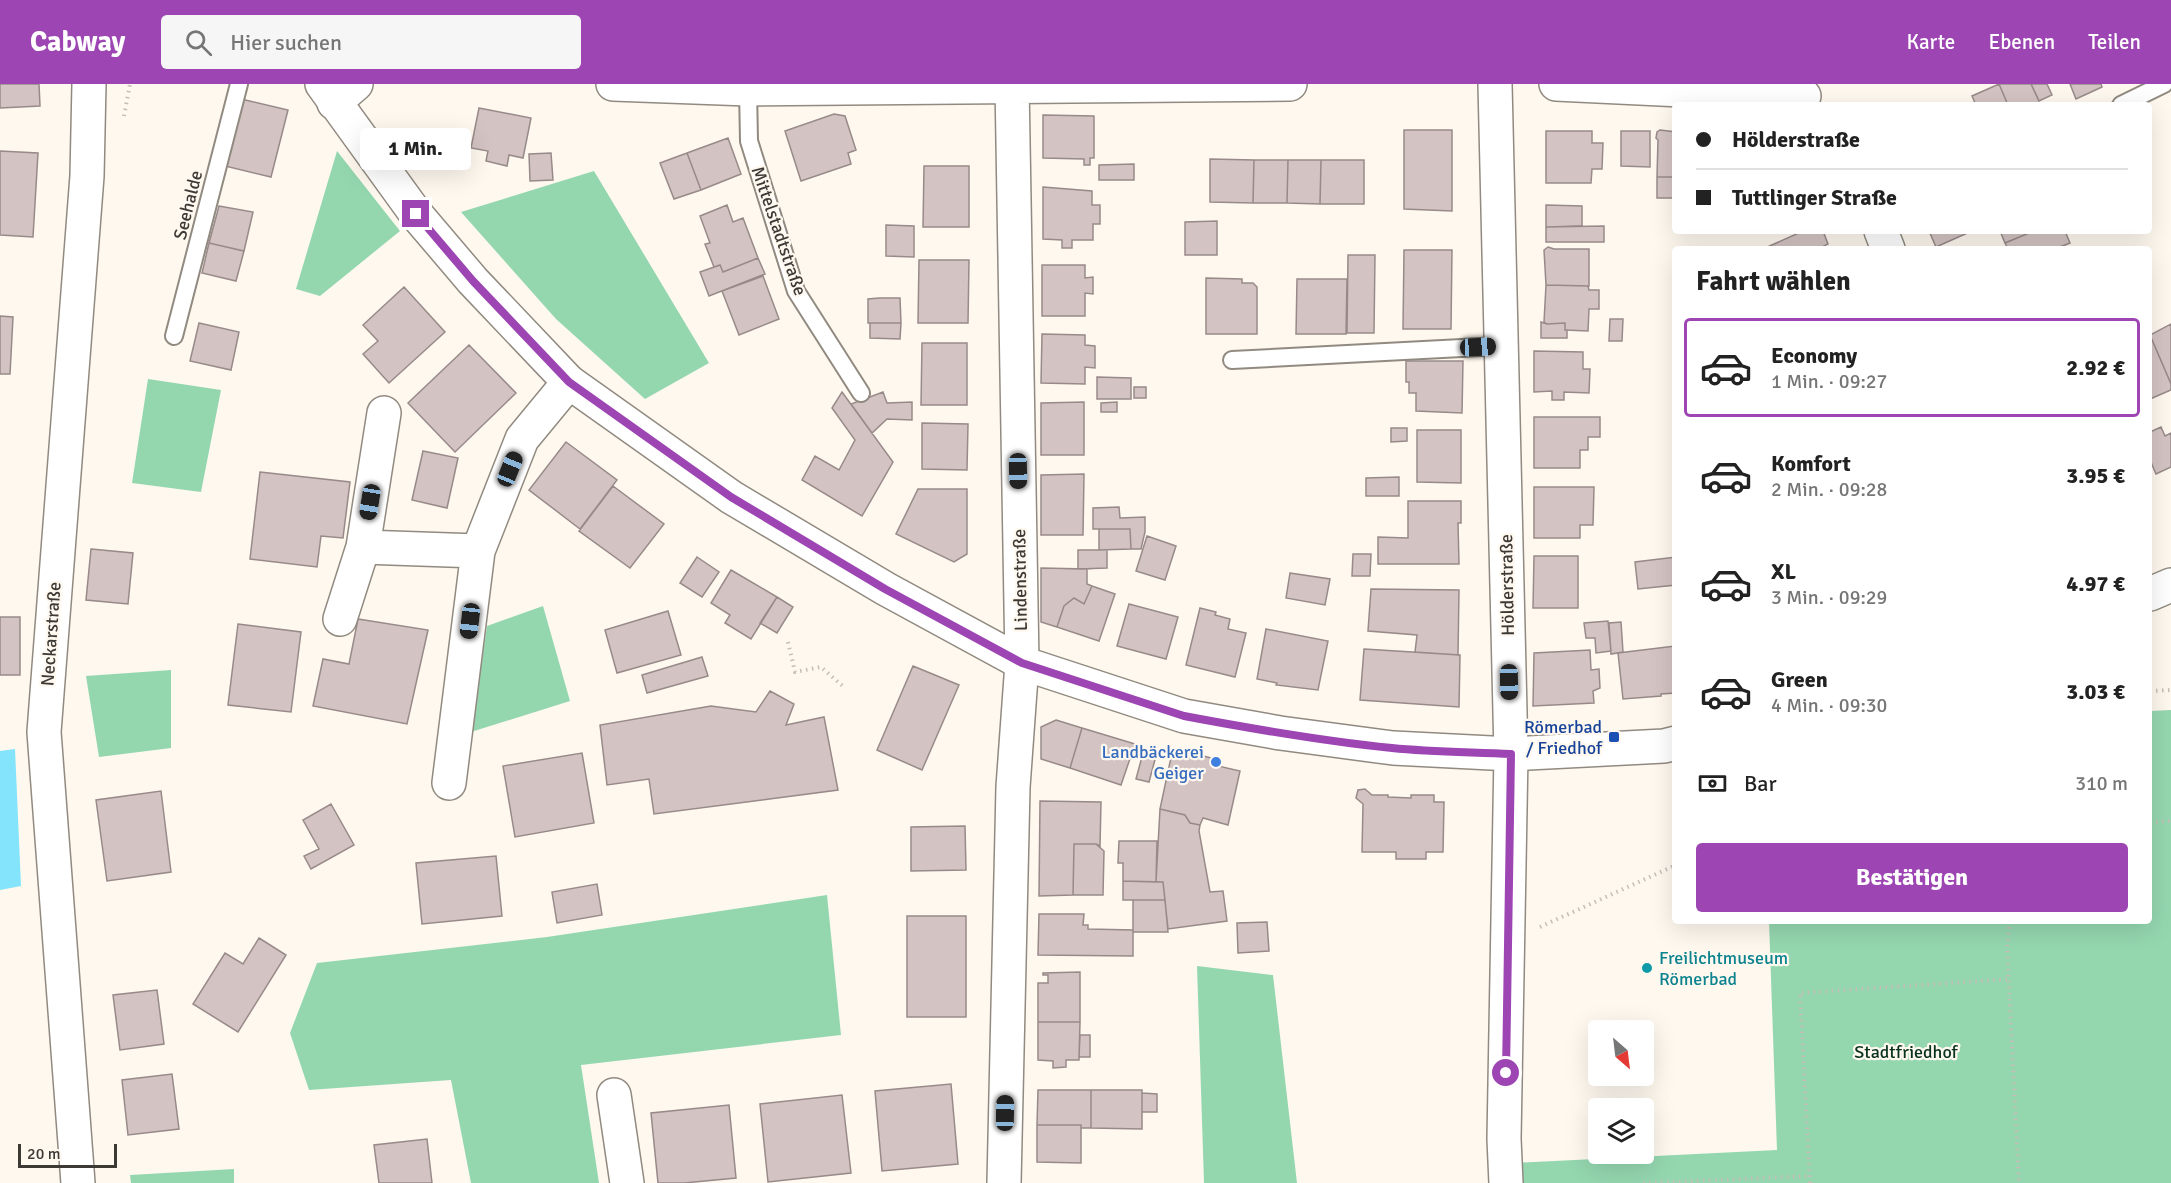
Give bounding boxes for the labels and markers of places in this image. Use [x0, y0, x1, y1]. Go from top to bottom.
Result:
place label: Römerbad / Friedhof [1524, 716, 1603, 759]
marker: Römerbad / Friedhof [1607, 730, 1621, 744]
place label: Landbäckerei Geiger [1101, 741, 1204, 784]
marker: Landbäckerei Geiger [1209, 755, 1223, 769]
place label: Freilichtmuseum Römerbad [1659, 947, 1788, 990]
marker: Freilichtmuseum Römerbad [1640, 961, 1654, 975]

